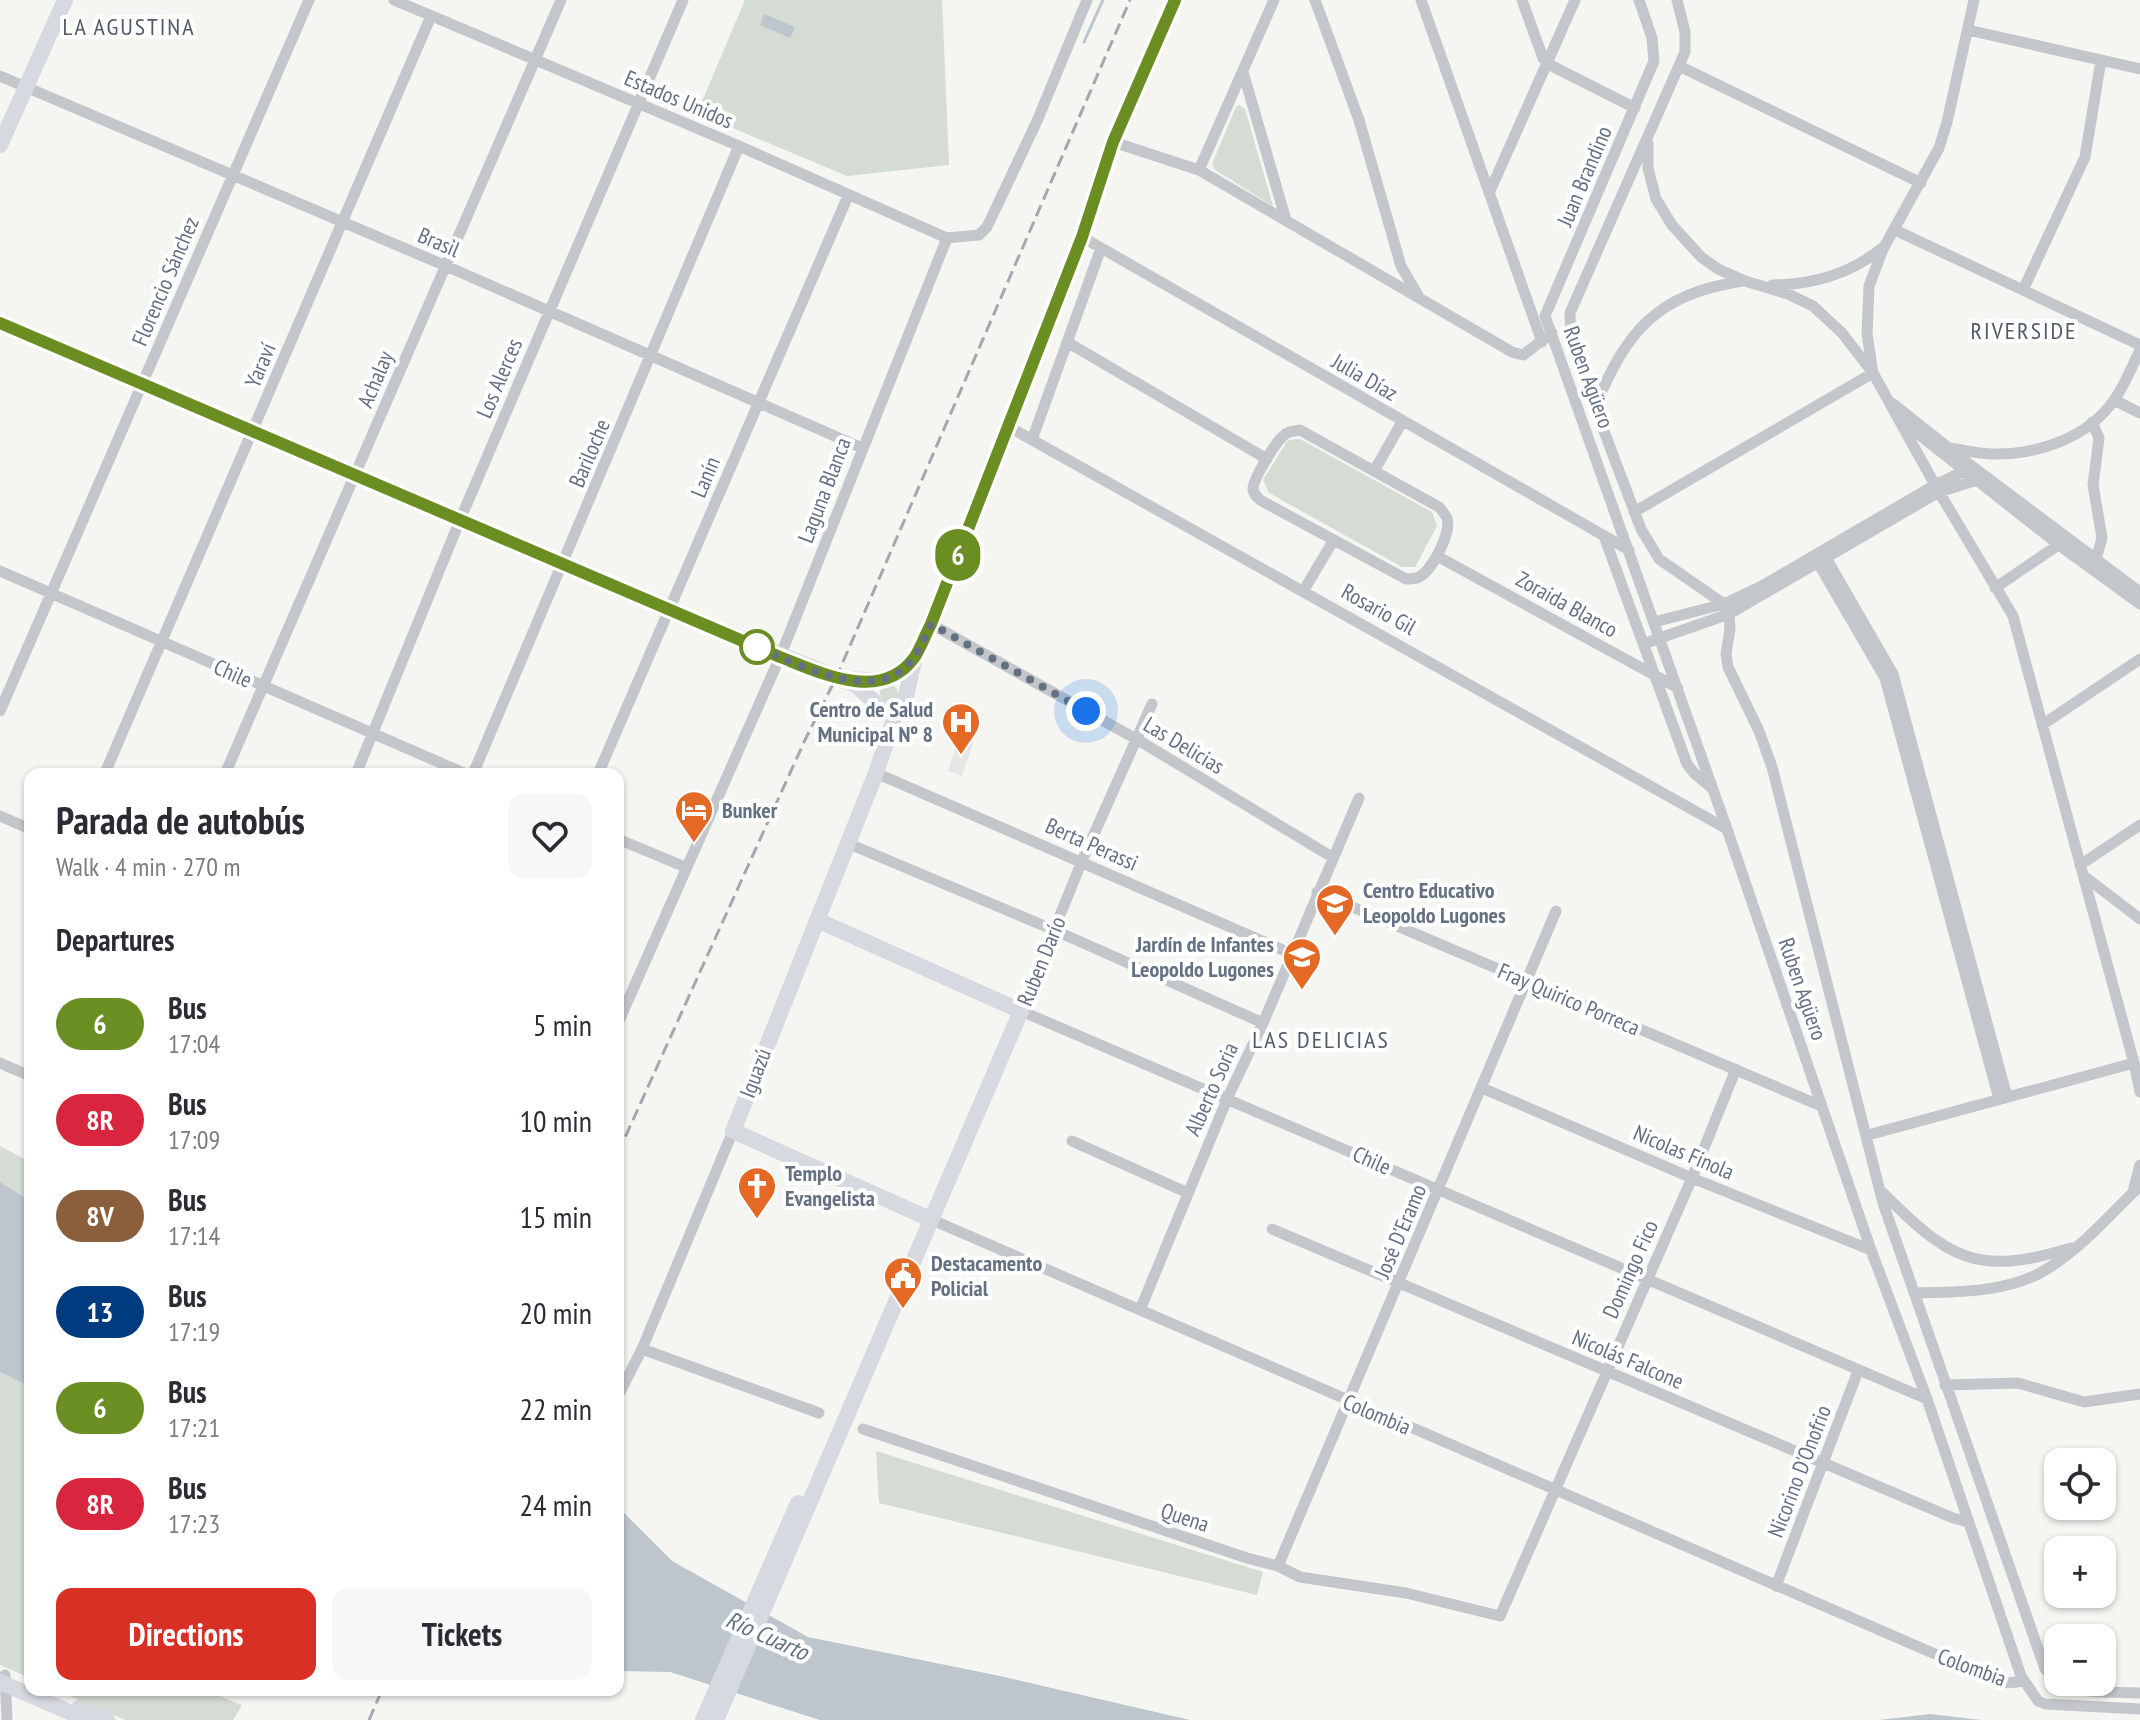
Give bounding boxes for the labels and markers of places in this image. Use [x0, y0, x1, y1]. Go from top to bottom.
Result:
unlabelled marker [740, 630, 774, 664]
place label: Centro de Salud Municipal Nº 8 [810, 695, 933, 748]
hospital icon: Centro de Salud Municipal Nº 8 [940, 701, 982, 756]
hotel icon: Bunker [673, 789, 715, 844]
place label: Bunker [722, 796, 778, 824]
place label: Centro Educativo Leopoldo Lugones [1363, 876, 1506, 929]
school or university icon: Centro Educativo Leopoldo Lugones [1314, 882, 1356, 937]
place label: Jardín de Infantes Leopoldo Lugones [1131, 930, 1274, 983]
school or university icon: Jardín de Infantes Leopoldo Lugones [1281, 936, 1323, 991]
place label: Templo Evangelista [785, 1159, 875, 1212]
church icon: Templo Evangelista [736, 1165, 778, 1220]
place label: Destacamento Policial [931, 1249, 1042, 1302]
public building icon: Destacamento Policial [882, 1255, 924, 1310]

